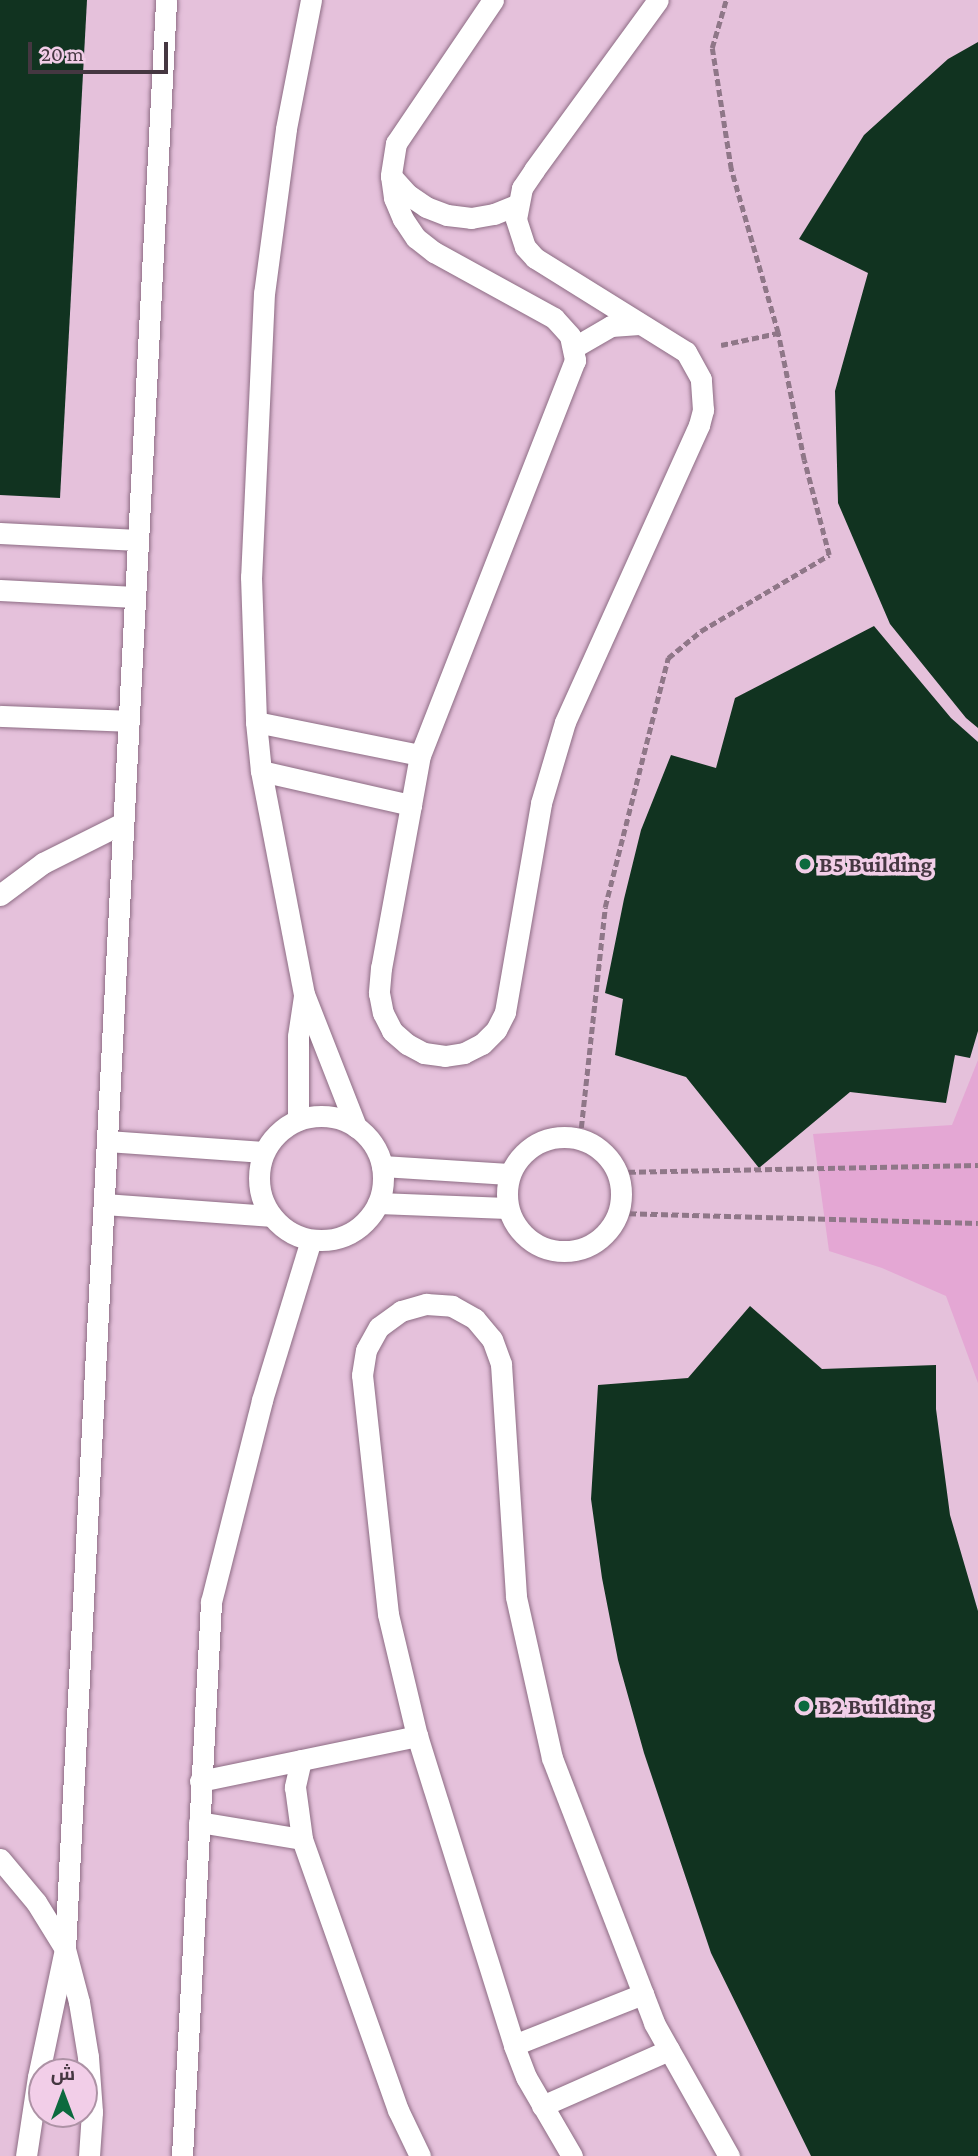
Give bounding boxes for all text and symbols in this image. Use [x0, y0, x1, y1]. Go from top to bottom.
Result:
scale bar [32, 28, 172, 72]
text: 20 m [41, 42, 84, 66]
place label: B5 Building [819, 850, 932, 878]
marker: B5 Building [797, 856, 813, 872]
place label: B2 Building [818, 1692, 932, 1720]
marker: B2 Building [796, 1698, 812, 1714]
north arrow [28, 2058, 98, 2128]
text: ش [51, 2063, 75, 2084]

